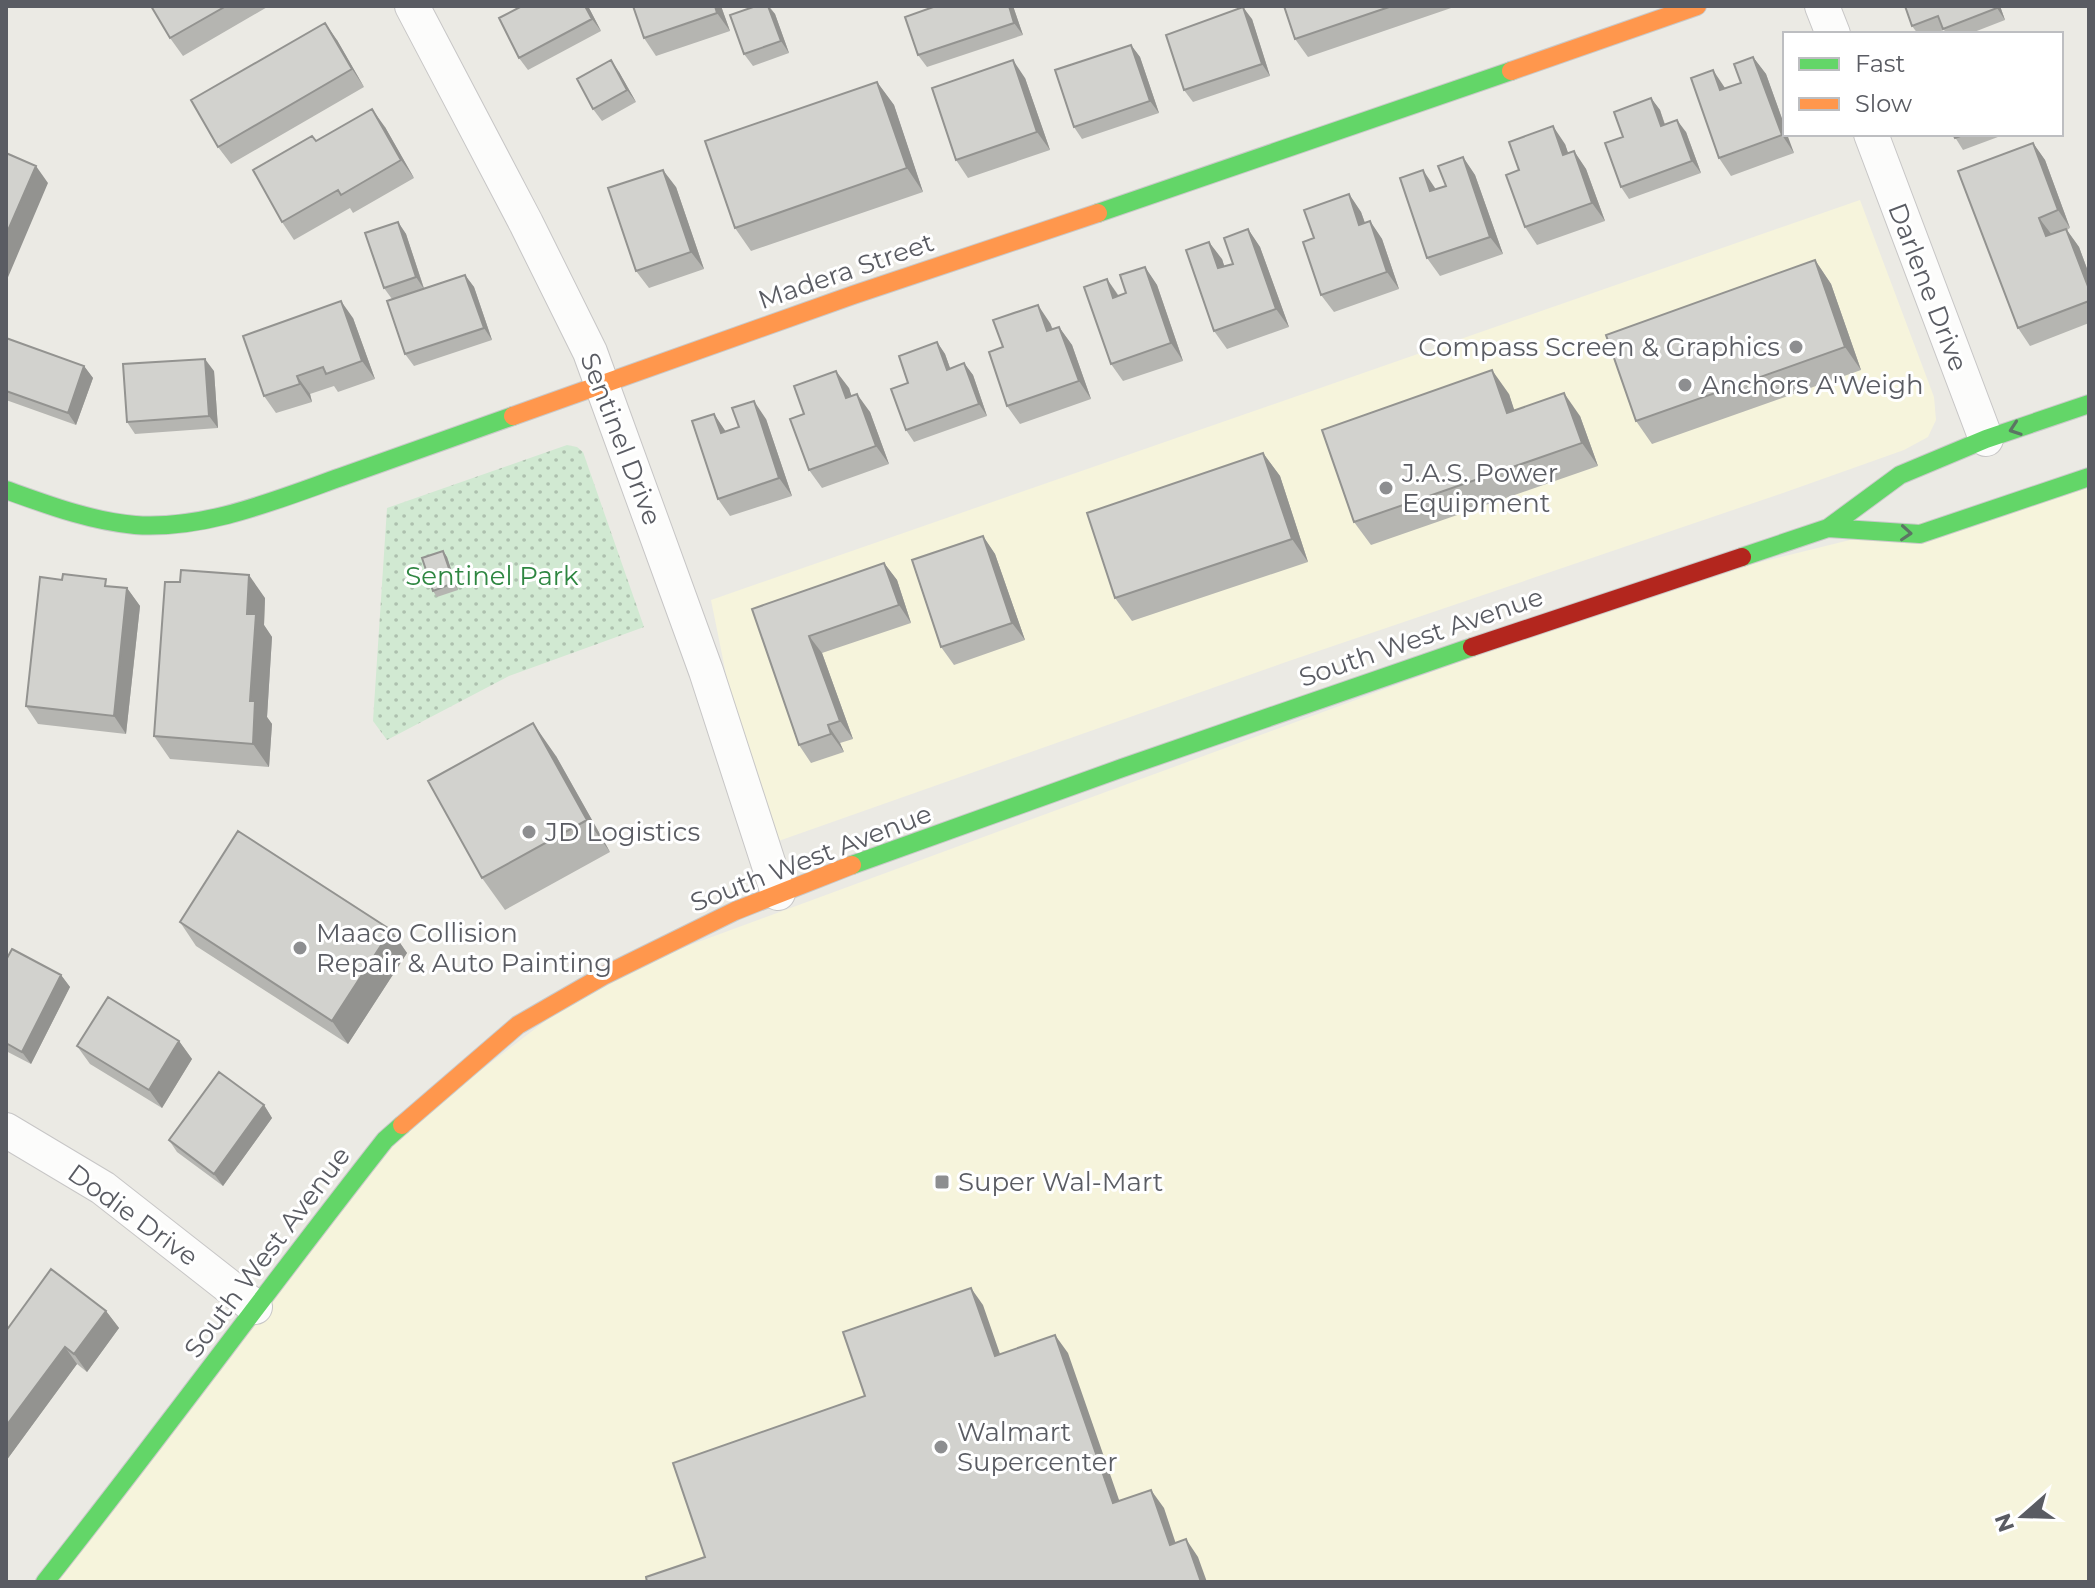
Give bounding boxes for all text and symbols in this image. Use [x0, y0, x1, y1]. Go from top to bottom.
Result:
legend [1783, 32, 2063, 136]
text: Fast [1855, 49, 1906, 78]
text: Slow [1855, 89, 1912, 118]
street label: Darlene Drive [1881, 198, 1975, 376]
street label: Madera Street [754, 226, 938, 316]
place label: Compass Screen & Graphics [1418, 331, 1780, 363]
marker: Compass Screen & Graphics [1787, 338, 1805, 356]
street label: Sentinel Drive [573, 348, 669, 530]
place label: Anchors A'Weigh [1701, 369, 1924, 401]
marker: Anchors A'Weigh [1676, 376, 1694, 394]
one-way arrow [2009, 420, 2023, 436]
place label: J.A.S. Power Equipment [1401, 457, 1558, 519]
marker: J.A.S. Power Equipment [1377, 479, 1395, 497]
one-way arrow [1900, 524, 1913, 541]
park label: Sentinel Park [405, 560, 579, 592]
street label: South West Avenue [1295, 580, 1547, 694]
street label: South West Avenue [686, 797, 936, 919]
place label: JD Logistics [544, 816, 700, 848]
marker: JD Logistics [520, 823, 538, 841]
place label: Maaco Collision Repair & Auto Painting [316, 917, 612, 979]
marker: Maaco Collision Repair & Auto Painting [291, 939, 309, 957]
street label: South West Avenue [177, 1140, 357, 1364]
street label: Dodie Drive [62, 1157, 204, 1273]
place label: Super Wal-Mart [958, 1166, 1163, 1198]
marker: Super Wal-Mart [933, 1173, 951, 1191]
place label: Walmart Supercenter [957, 1416, 1118, 1478]
marker: Walmart Supercenter [932, 1438, 950, 1456]
north arrow [1983, 1476, 2063, 1556]
text: N [1989, 1510, 2020, 1536]

